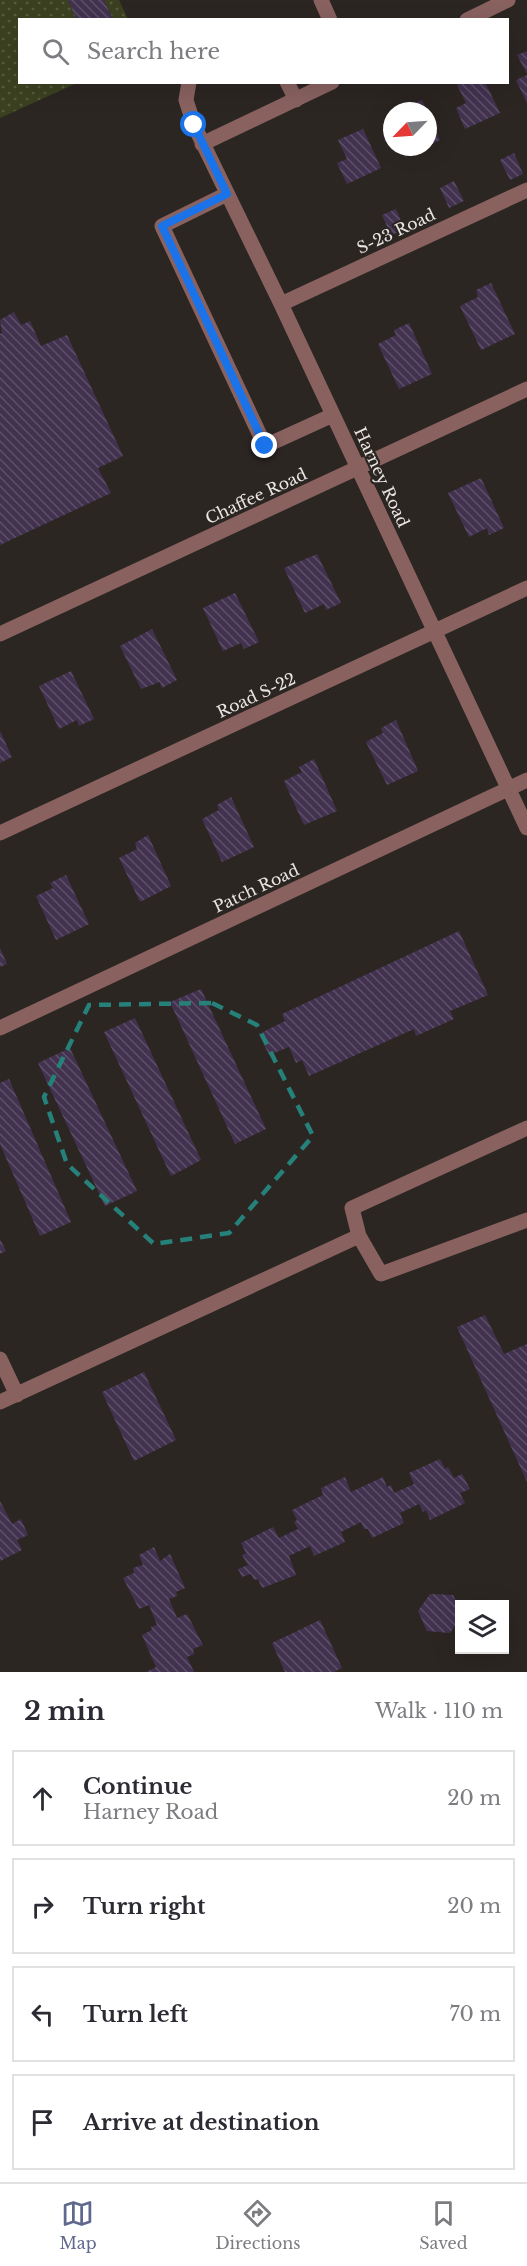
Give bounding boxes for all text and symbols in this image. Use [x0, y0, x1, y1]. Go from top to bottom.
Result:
search box [18, 18, 509, 84]
icon: search [39, 35, 72, 68]
text: Search here [87, 38, 220, 65]
north arrow [383, 102, 437, 156]
route start [180, 111, 206, 137]
street label: S-23 Road [353, 204, 439, 258]
street label: Harney Road [350, 424, 414, 530]
route end [251, 432, 277, 458]
street label: Chaffee Road [202, 464, 310, 528]
street label: Road S-22 [213, 668, 299, 722]
street label: Patch Road [210, 859, 302, 917]
map controls [455, 1600, 509, 1654]
button: layers [455, 1600, 509, 1654]
text: 2 min [24, 1695, 105, 1727]
text: Walk · 110 m [375, 1699, 503, 1723]
text: Continue [83, 1773, 192, 1800]
icon: ahead [26, 1782, 59, 1815]
text: 20 m [447, 1786, 501, 1810]
text: Harney Road [83, 1800, 218, 1824]
icon: right [26, 1890, 59, 1923]
text: Turn right [83, 1893, 205, 1920]
text: 20 m [447, 1894, 501, 1918]
icon: left [26, 1998, 59, 2031]
text: Turn left [83, 2001, 188, 2028]
text: 70 m [449, 2002, 501, 2026]
icon: arrive [26, 2106, 59, 2139]
text: Arrive at destination [83, 2109, 320, 2136]
tab: Map [59, 2197, 97, 2253]
tab: Directions [215, 2197, 300, 2253]
tab: Saved [419, 2197, 468, 2253]

